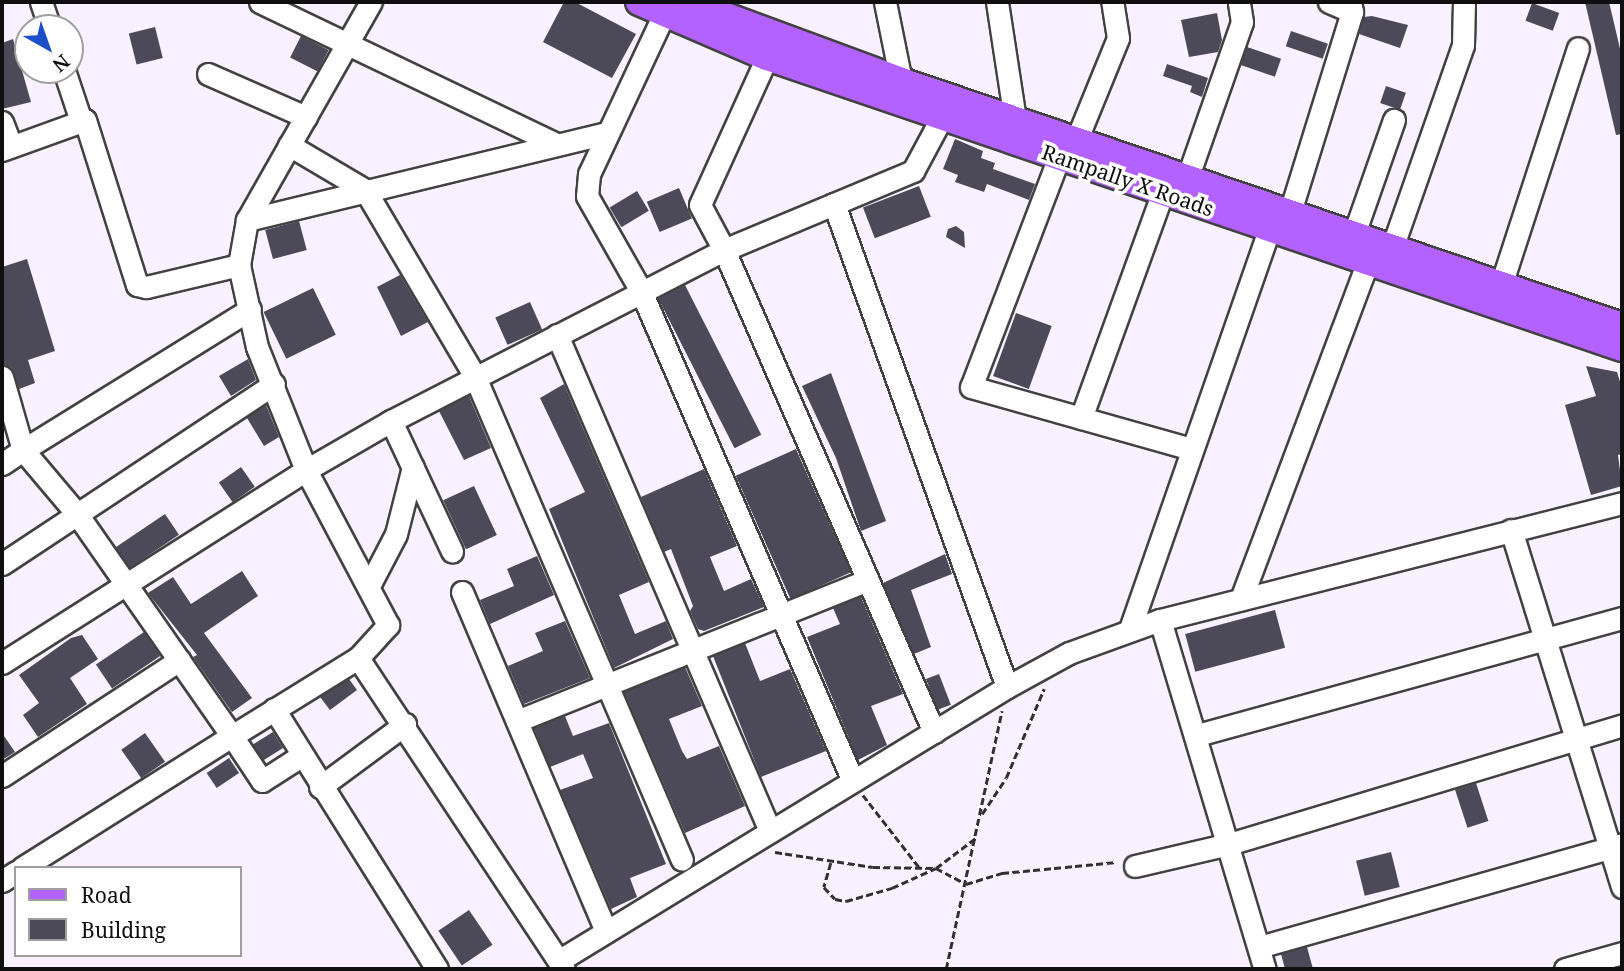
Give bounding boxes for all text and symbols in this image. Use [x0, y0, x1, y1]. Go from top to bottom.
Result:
north arrow [14, 14, 84, 84]
text: N [47, 49, 75, 78]
street label: Rampally X Roads [1039, 139, 1217, 221]
legend [14, 866, 242, 957]
text: Road [81, 881, 132, 909]
text: Building [81, 916, 166, 944]

